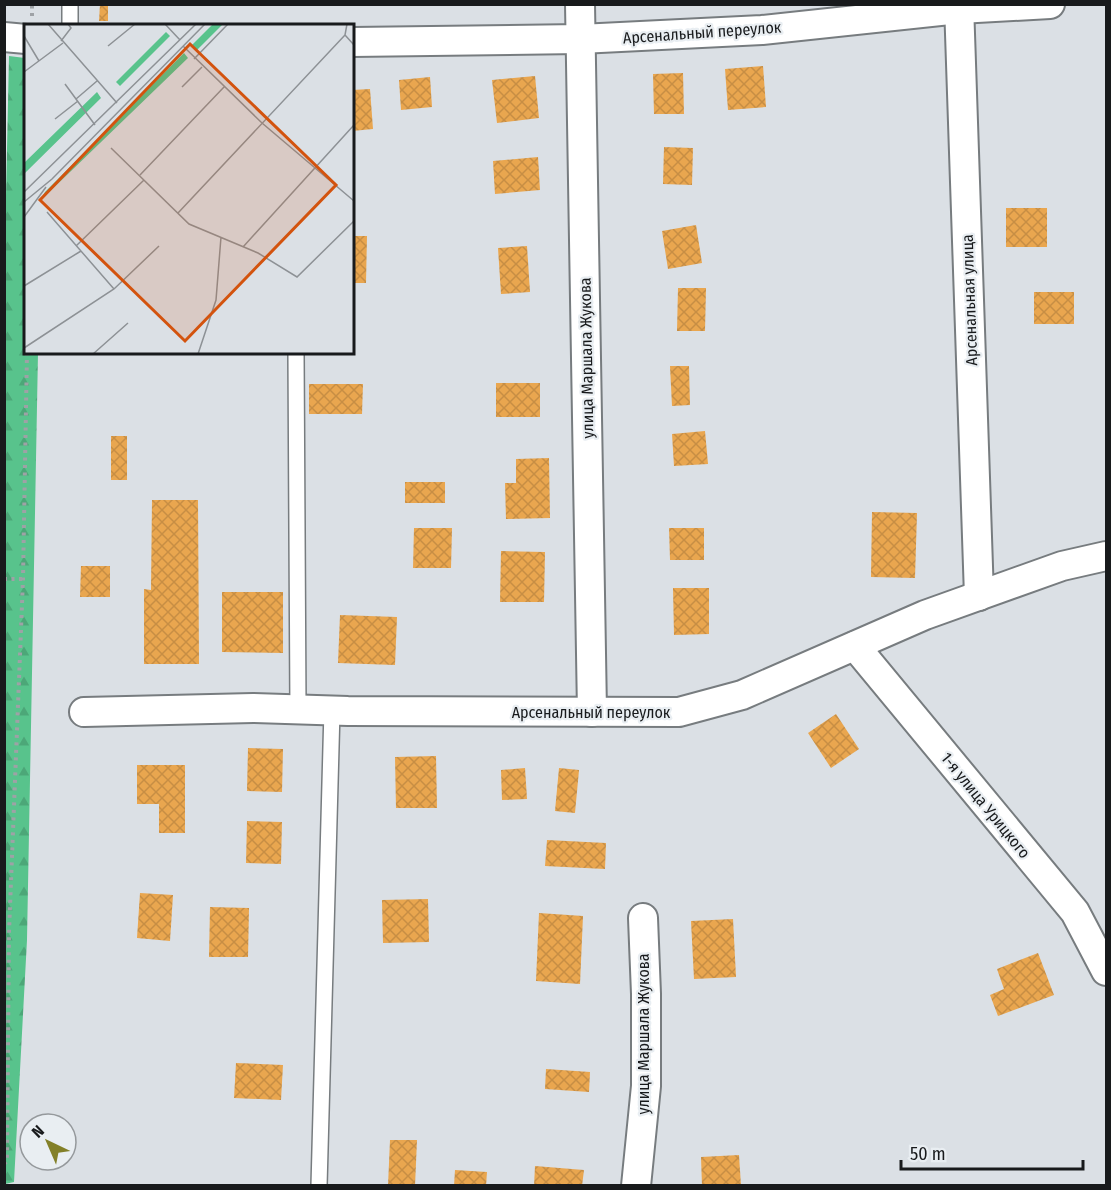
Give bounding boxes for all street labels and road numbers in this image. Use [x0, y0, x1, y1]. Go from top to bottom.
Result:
street label: Арсенальный переулок [622, 17, 782, 48]
street label: Арсенальная улица [958, 234, 981, 366]
street label: улица Маршала Жукова [576, 277, 597, 439]
street label: Арсенальный переулок [512, 703, 671, 722]
street label: 1-я улица Урицкого [937, 748, 1034, 862]
street label: улица Маршала Жукова [634, 953, 653, 1115]

